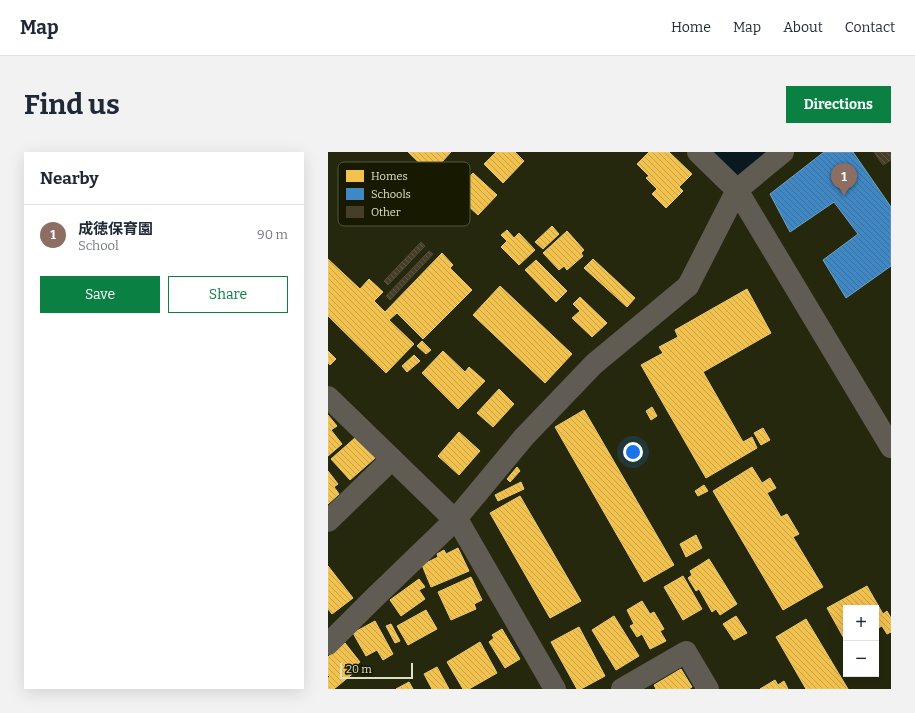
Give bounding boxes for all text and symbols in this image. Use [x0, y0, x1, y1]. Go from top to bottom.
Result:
text: Map [20, 16, 59, 39]
text: Home [671, 19, 711, 36]
text: Map [733, 19, 761, 36]
text: About [783, 19, 823, 36]
text: Contact [845, 19, 895, 36]
button: Directions [786, 86, 891, 123]
text: Find us [24, 88, 120, 121]
legend [338, 162, 470, 226]
pin: 1 [831, 163, 857, 196]
text: Nearby [40, 168, 99, 189]
text: Homes [371, 170, 408, 183]
text: Schools [371, 188, 411, 201]
text: Other [371, 206, 401, 219]
text: 成徳保育園 [78, 220, 153, 238]
text: 1 [50, 227, 56, 242]
text: 90 m [257, 227, 288, 242]
text: School [78, 238, 119, 253]
button: Save [40, 276, 160, 313]
button: Share [168, 276, 288, 313]
your location [623, 442, 643, 462]
map controls [843, 605, 879, 677]
button: + [843, 605, 879, 641]
button: − [843, 641, 879, 677]
scale bar [340, 661, 413, 680]
text: 20 m [346, 663, 372, 676]

